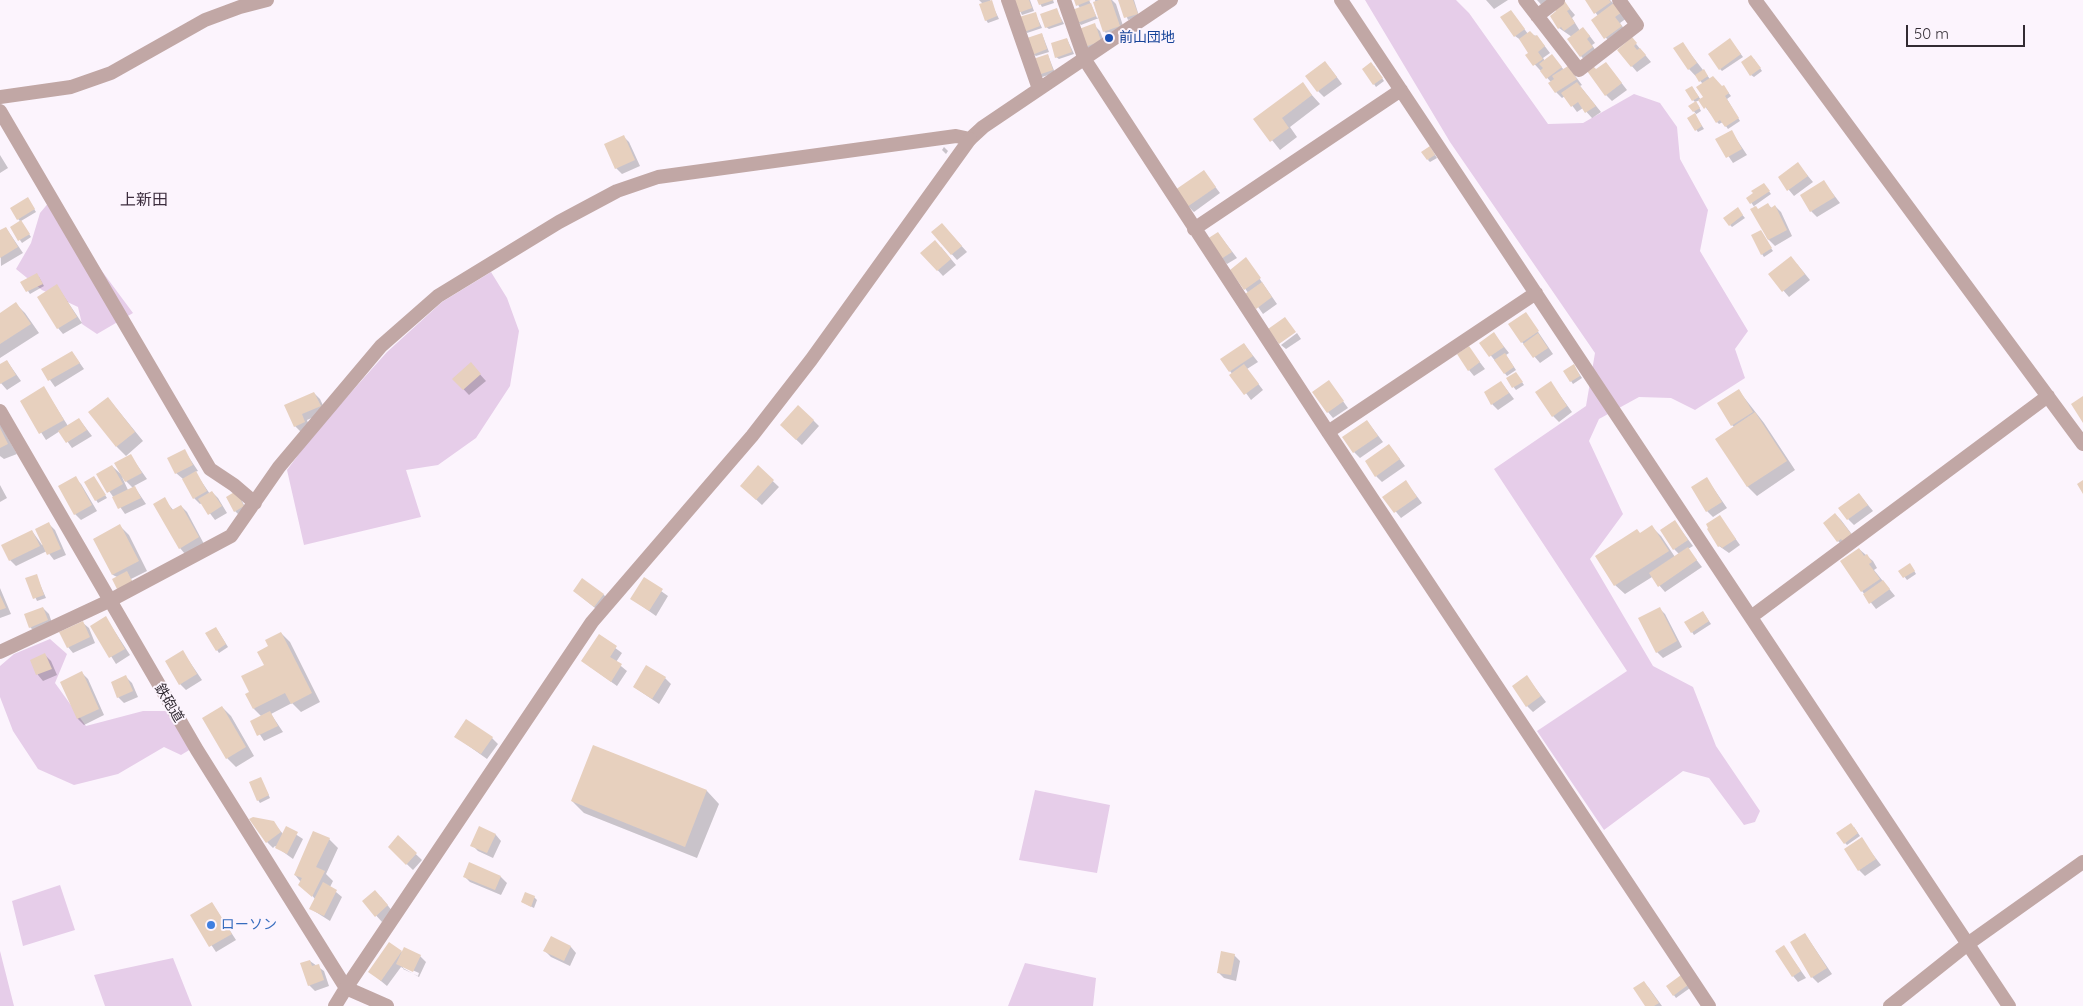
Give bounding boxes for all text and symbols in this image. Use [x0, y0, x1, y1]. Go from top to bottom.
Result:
scale bar [1908, 15, 2027, 47]
text: 50 m [1914, 24, 1949, 43]
place label: 前山団地 [1119, 30, 1175, 46]
marker: 前山団地 [1103, 32, 1115, 44]
district label: 上新田 [120, 190, 168, 210]
street label: 鉄砲道 [151, 681, 187, 725]
place label: ローソン [221, 917, 277, 933]
marker: ローソン [205, 919, 217, 931]

